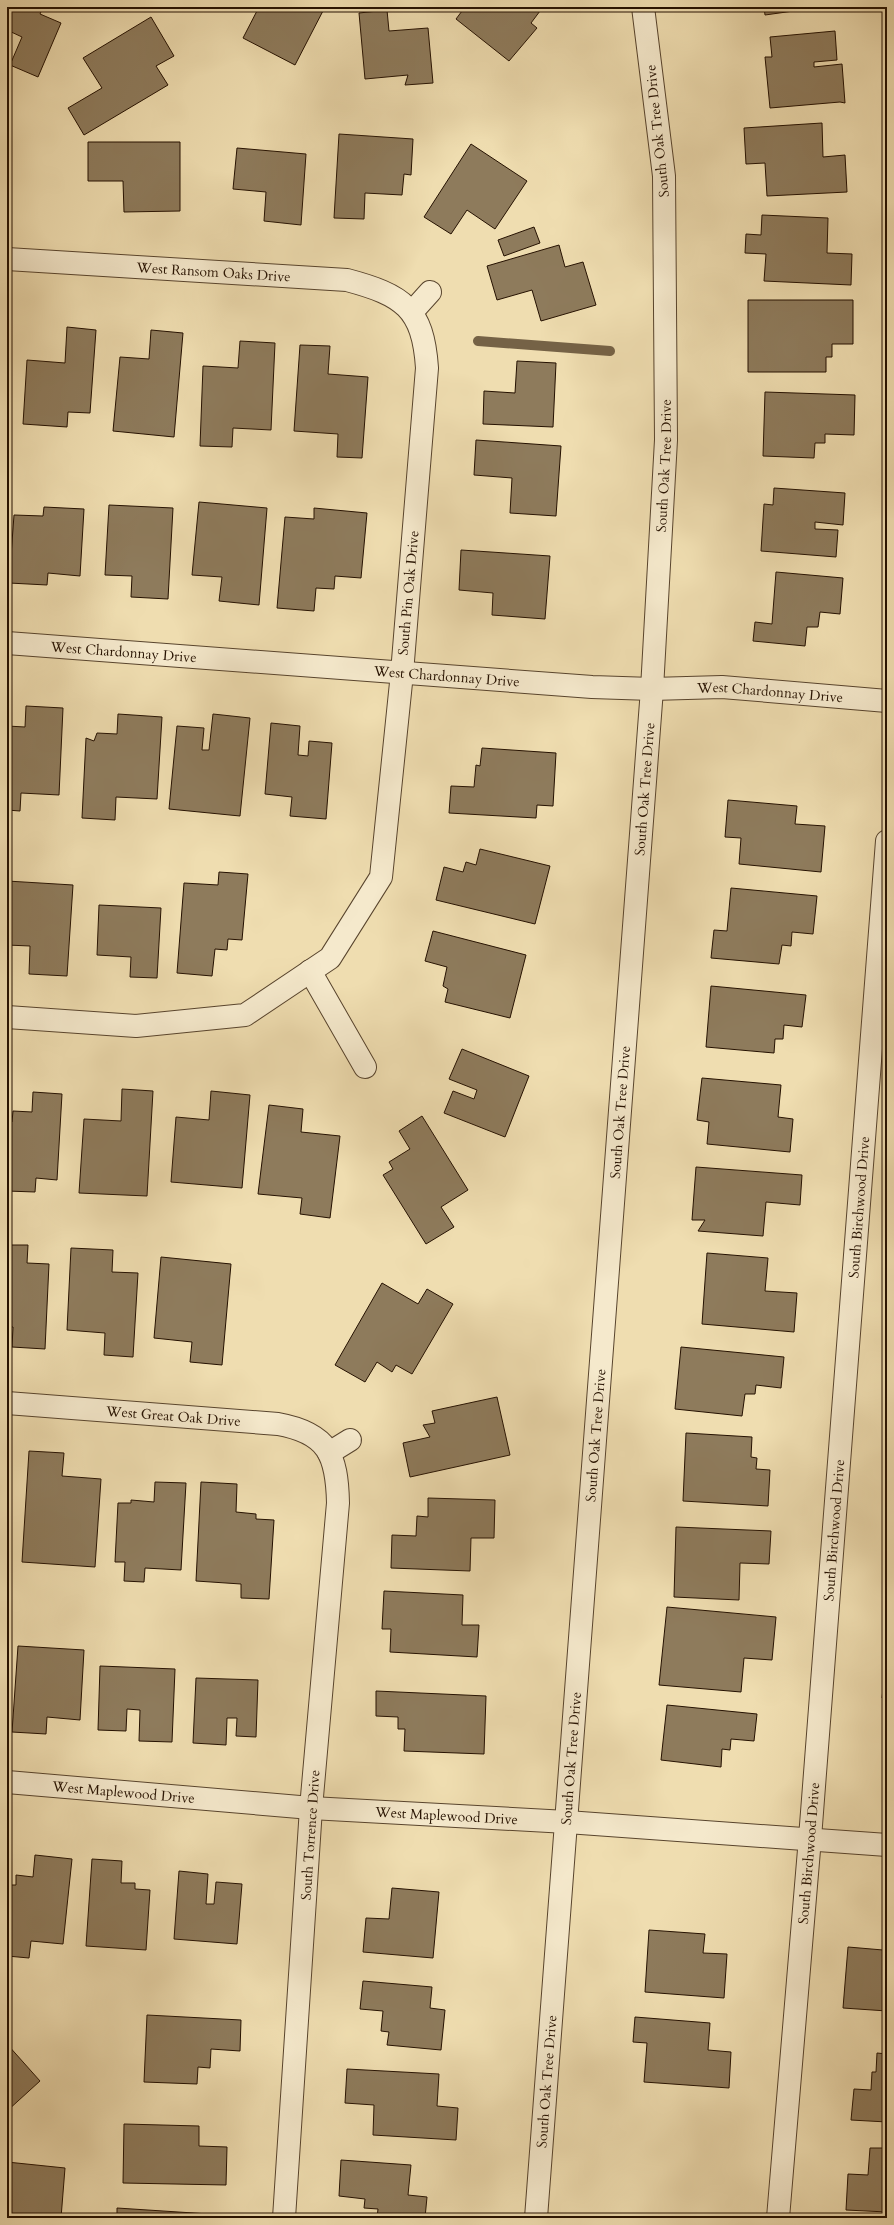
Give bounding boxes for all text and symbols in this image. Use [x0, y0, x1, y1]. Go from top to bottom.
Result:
street label: South Oak Tree Drive [641, 64, 674, 198]
street label: West Ransom Oaks Drive [135, 258, 291, 286]
street label: South Oak Tree Drive [652, 399, 676, 533]
street label: South Pin Oak Drive [394, 530, 423, 656]
street label: West Chardonnay Drive [49, 637, 197, 667]
street label: West Chardonnay Drive [372, 662, 520, 692]
street label: West Chardonnay Drive [696, 678, 844, 707]
street label: South Oak Tree Drive [630, 722, 659, 856]
street label: South Oak Tree Drive [606, 1045, 635, 1179]
street label: South Birchwood Drive [844, 1136, 874, 1279]
street label: South Oak Tree Drive [581, 1368, 610, 1502]
street label: West Great Oak Drive [105, 1402, 241, 1431]
street label: South Birchwood Drive [819, 1459, 849, 1602]
street label: South Oak Tree Drive [557, 1691, 586, 1826]
street label: South Torrence Drive [296, 1769, 325, 1901]
street label: West Maplewood Drive [51, 1777, 195, 1808]
street label: South Birchwood Drive [794, 1782, 824, 1925]
street label: West Maplewood Drive [374, 1802, 518, 1829]
street label: South Oak Tree Drive [532, 2014, 561, 2149]

